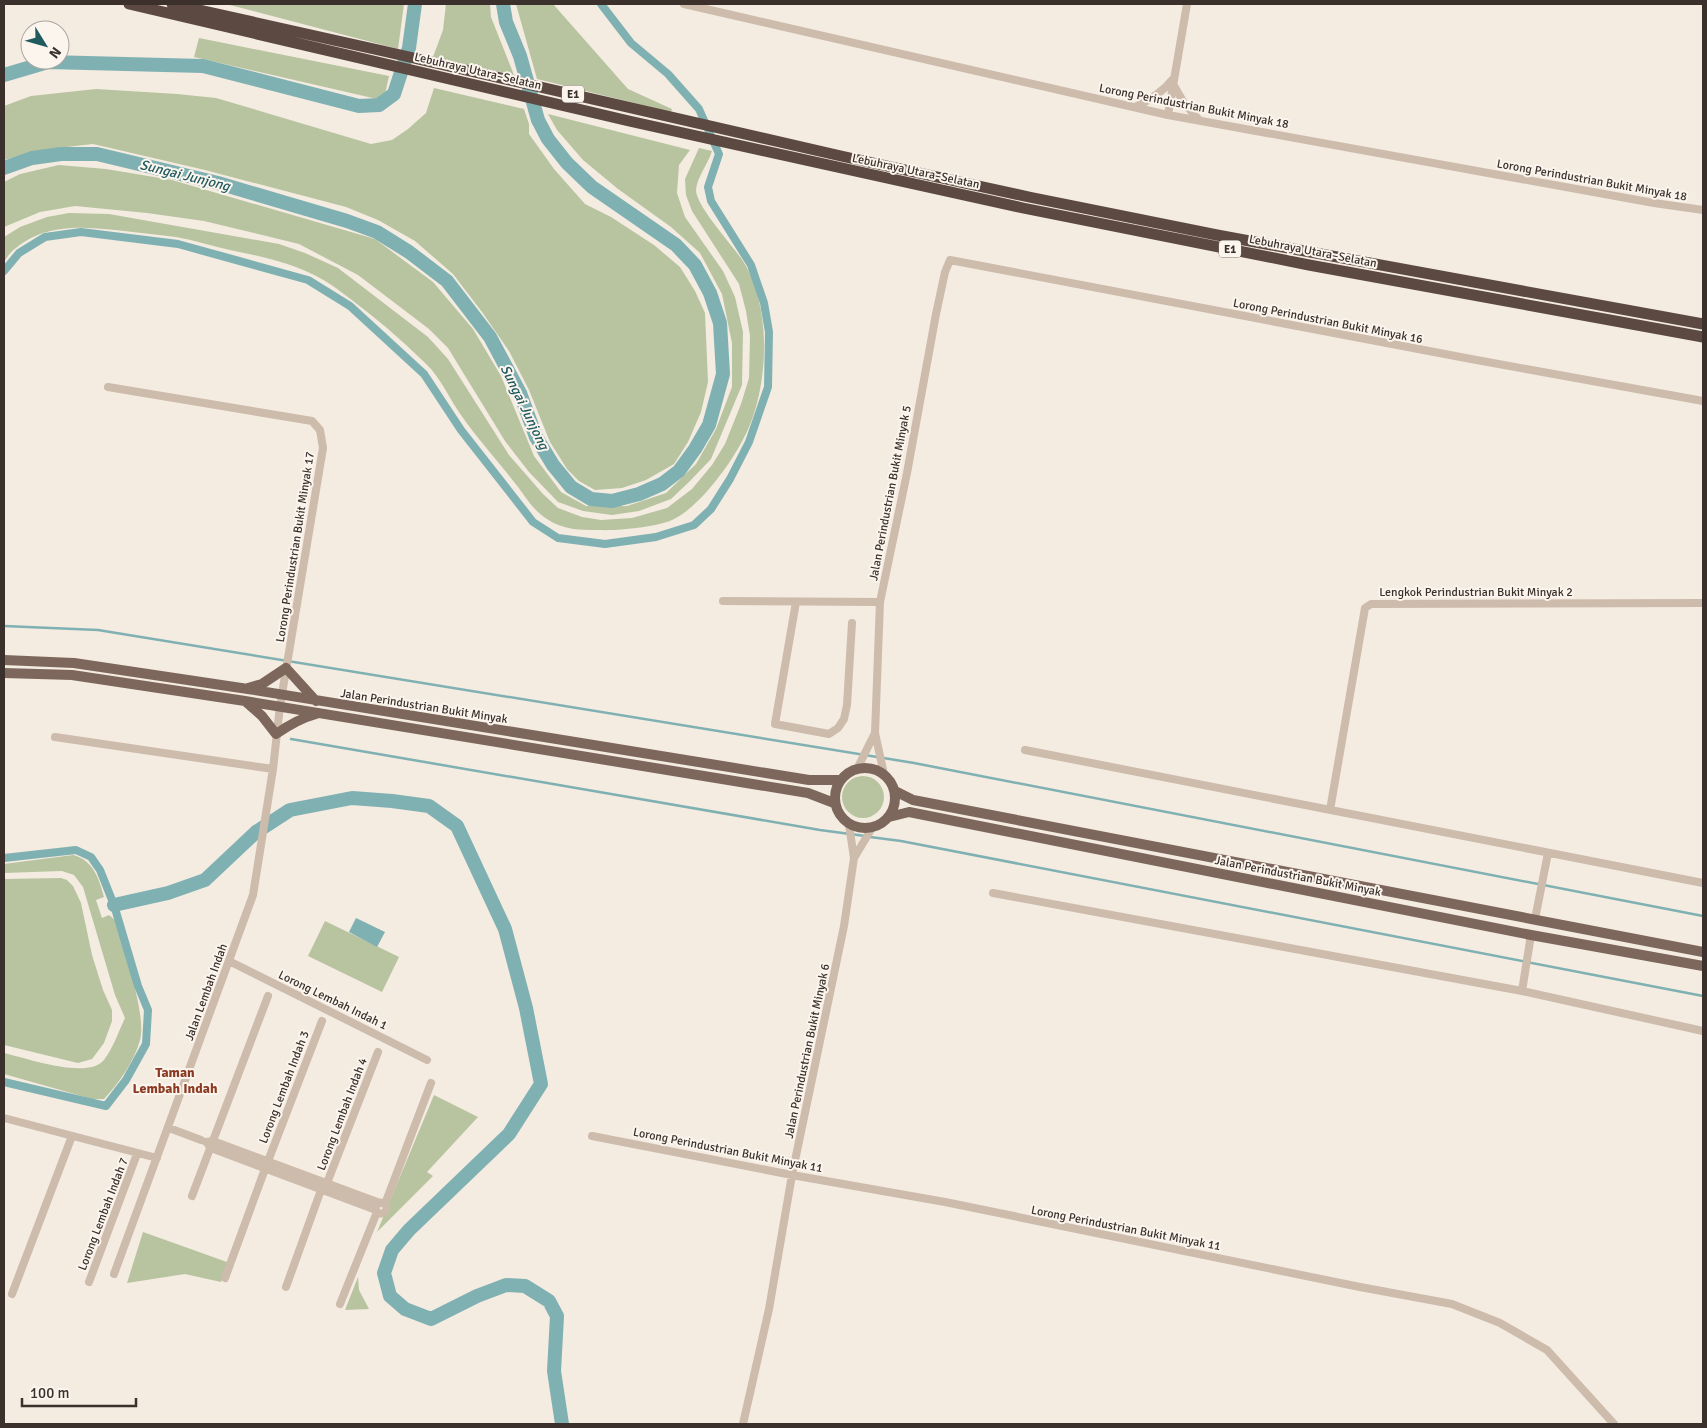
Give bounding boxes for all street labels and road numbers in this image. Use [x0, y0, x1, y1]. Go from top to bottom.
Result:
street label: Lebuhraya Utara–Selatan [413, 50, 543, 93]
street label: Lorong Perindustrian Bukit Minyak 18 [1098, 81, 1290, 132]
road number: E1 [562, 86, 584, 102]
street label: Lebuhraya Utara–Selatan [851, 151, 981, 192]
street label: Lorong Perindustrian Bukit Minyak 18 [1496, 156, 1688, 205]
street label: Lebuhraya Utara–Selatan [1248, 232, 1378, 271]
road number: E1 [1219, 240, 1241, 258]
street label: Lorong Perindustrian Bukit Minyak 16 [1232, 296, 1424, 347]
street label: Jalan Perindustrian Bukit Minyak 5 [866, 404, 915, 582]
street label: Lorong Perindustrian Bukit Minyak 17 [273, 451, 318, 643]
street label: Lengkok Perindustrian Bukit Minyak 2 [1379, 585, 1573, 600]
street label: Jalan Perindustrian Bukit Minyak [339, 686, 509, 727]
street label: Jalan Perindustrian Bukit Minyak [1214, 853, 1382, 900]
street label: Jalan Lembah Indah [182, 942, 231, 1043]
street label: Jalan Perindustrian Bukit Minyak 6 [782, 962, 833, 1140]
street label: Lorong Lembah Indah 1 [276, 968, 390, 1033]
street label: Lorong Lembah Indah 3 [256, 1029, 313, 1146]
street label: Lorong Lembah Indah 4 [314, 1055, 371, 1173]
street label: Lorong Perindustrian Bukit Minyak 11 [632, 1125, 824, 1176]
street label: Lorong Lembah Indah 7 [75, 1156, 132, 1273]
street label: Lorong Perindustrian Bukit Minyak 11 [1030, 1203, 1222, 1254]

